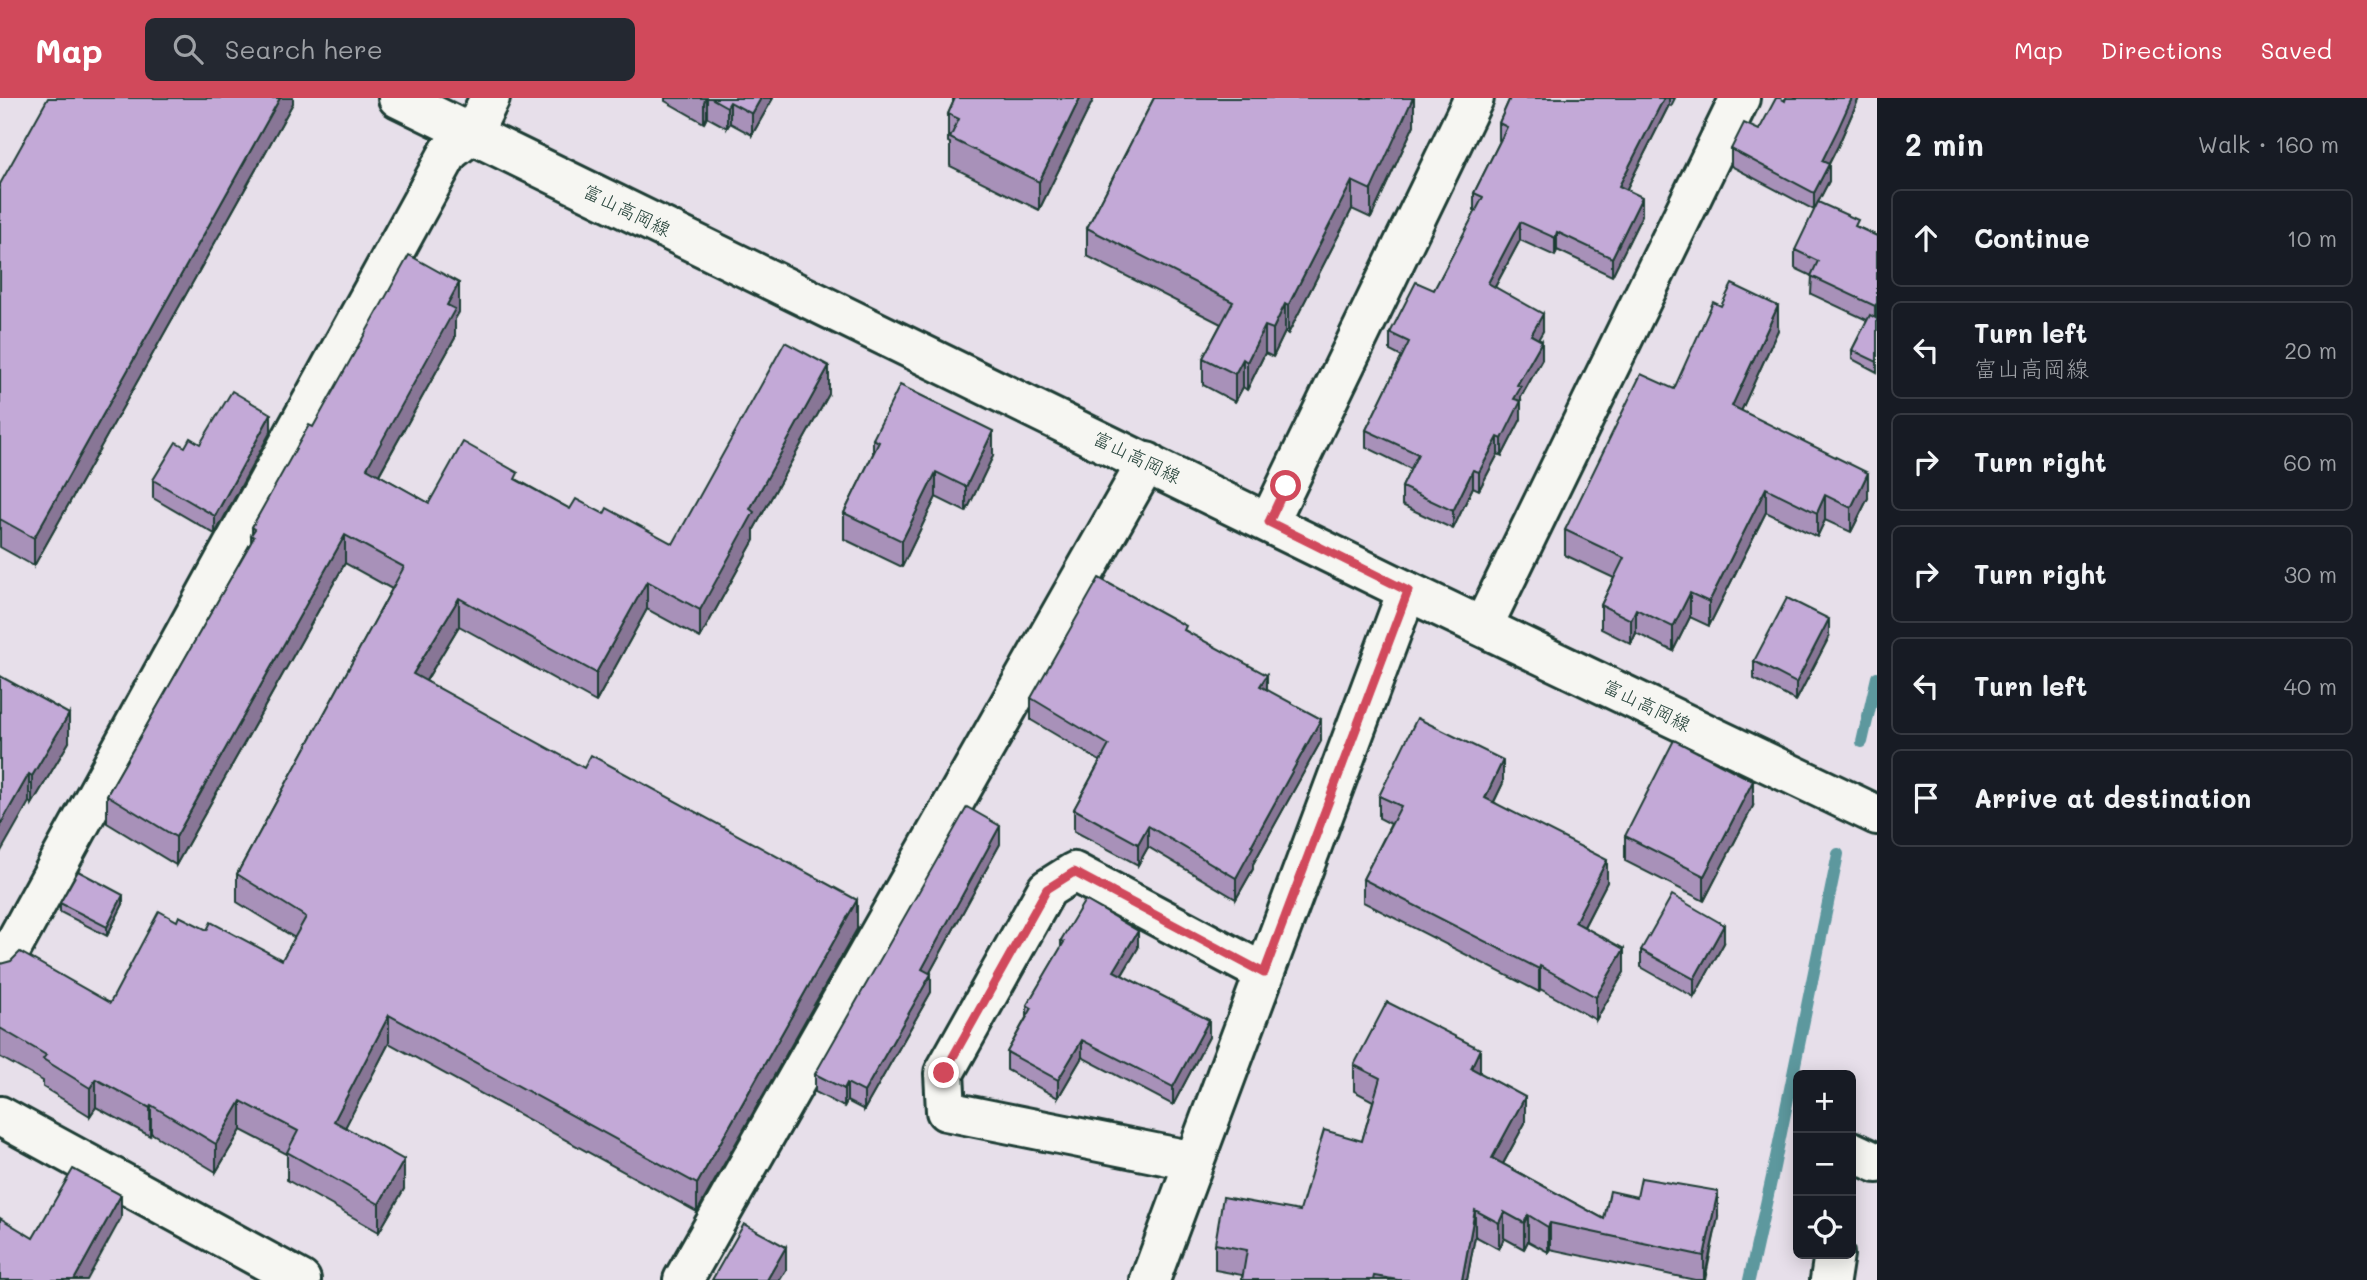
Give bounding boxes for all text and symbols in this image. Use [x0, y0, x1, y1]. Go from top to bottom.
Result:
search box [145, 18, 635, 81]
text: Map [35, 28, 103, 71]
icon: search [169, 30, 207, 68]
text: Search here [225, 32, 383, 66]
text: Map [2014, 34, 2063, 65]
text: Directions [2101, 34, 2223, 65]
text: Saved [2261, 34, 2332, 65]
text: 2 min [1905, 124, 1984, 164]
text: Walk · 160 m [2198, 129, 2339, 159]
street label: 富山高岡線 [579, 177, 675, 242]
icon: ahead [1907, 219, 1945, 257]
text: Continue [1974, 221, 2090, 255]
text: 10 m [2287, 223, 2337, 253]
text: Turn left [1974, 316, 2087, 350]
icon: left [1907, 331, 1945, 369]
text: 20 m [2284, 335, 2337, 365]
text: 富山高岡線 [1974, 353, 2089, 383]
street label: 富山高岡線 [1089, 424, 1185, 489]
icon: right [1907, 443, 1945, 481]
text: Turn right [1974, 445, 2107, 479]
text: 60 m [2283, 447, 2337, 477]
route start [1270, 470, 1301, 501]
icon: right [1907, 555, 1945, 593]
text: Turn right [1974, 557, 2107, 591]
text: 30 m [2284, 559, 2337, 589]
icon: left [1907, 667, 1945, 705]
text: Turn left [1974, 669, 2087, 703]
text: 40 m [2284, 671, 2337, 701]
street label: 富山高岡線 [1599, 672, 1695, 737]
icon: arrive [1907, 779, 1945, 817]
text: Arrive at destination [1974, 781, 2251, 815]
route end [928, 1057, 959, 1088]
map controls [1793, 1070, 1856, 1259]
button: + [1793, 1070, 1856, 1133]
button: − [1793, 1133, 1856, 1196]
button: locate [1793, 1196, 1856, 1259]

